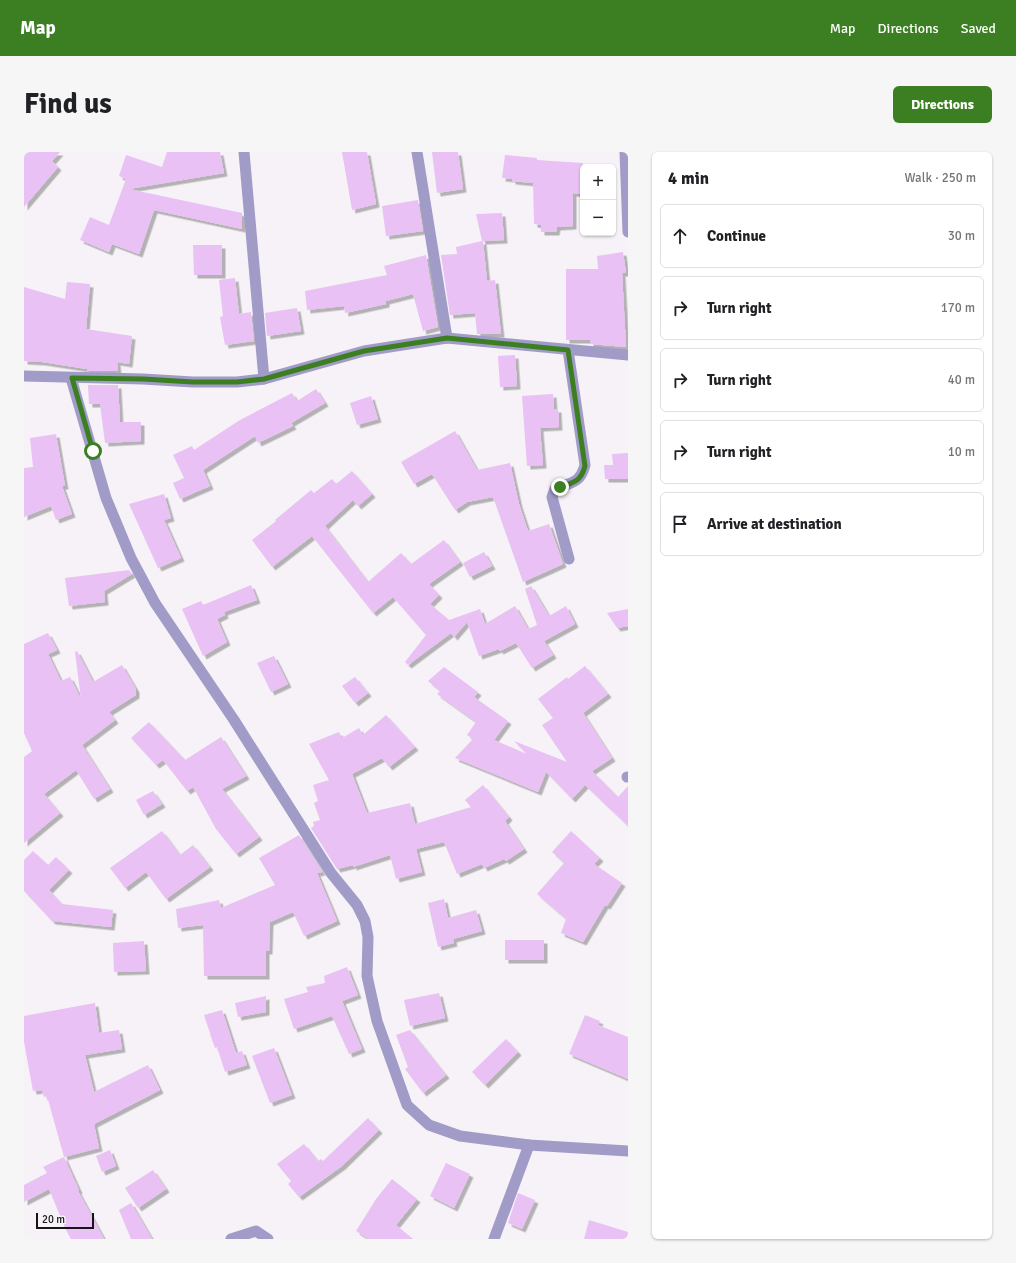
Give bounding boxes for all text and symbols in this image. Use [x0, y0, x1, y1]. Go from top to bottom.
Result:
text: Map [20, 16, 56, 40]
text: Map [830, 20, 856, 37]
text: Directions [878, 20, 939, 37]
text: Saved [961, 20, 996, 37]
button: Directions [893, 86, 992, 123]
text: Find us [24, 87, 112, 121]
map controls [580, 164, 616, 236]
button: + [580, 164, 616, 200]
text: 4 min [668, 168, 709, 189]
text: Walk · 250 m [905, 170, 976, 186]
button: − [580, 200, 616, 236]
icon: ahead [669, 225, 691, 247]
text: Continue [707, 227, 766, 245]
text: 30 m [948, 228, 975, 244]
icon: right [669, 297, 691, 319]
text: Turn right [707, 299, 772, 317]
text: 170 m [941, 300, 975, 316]
icon: right [669, 369, 691, 391]
text: Turn right [707, 371, 772, 389]
text: 40 m [948, 372, 975, 388]
icon: right [669, 441, 691, 463]
route start [84, 442, 102, 460]
text: Turn right [707, 443, 772, 461]
text: 10 m [948, 444, 975, 460]
route end [551, 478, 569, 496]
icon: arrive [669, 513, 691, 535]
text: Arrive at destination [707, 515, 842, 533]
scale bar [36, 1211, 94, 1230]
text: 20 m [42, 1213, 65, 1226]

